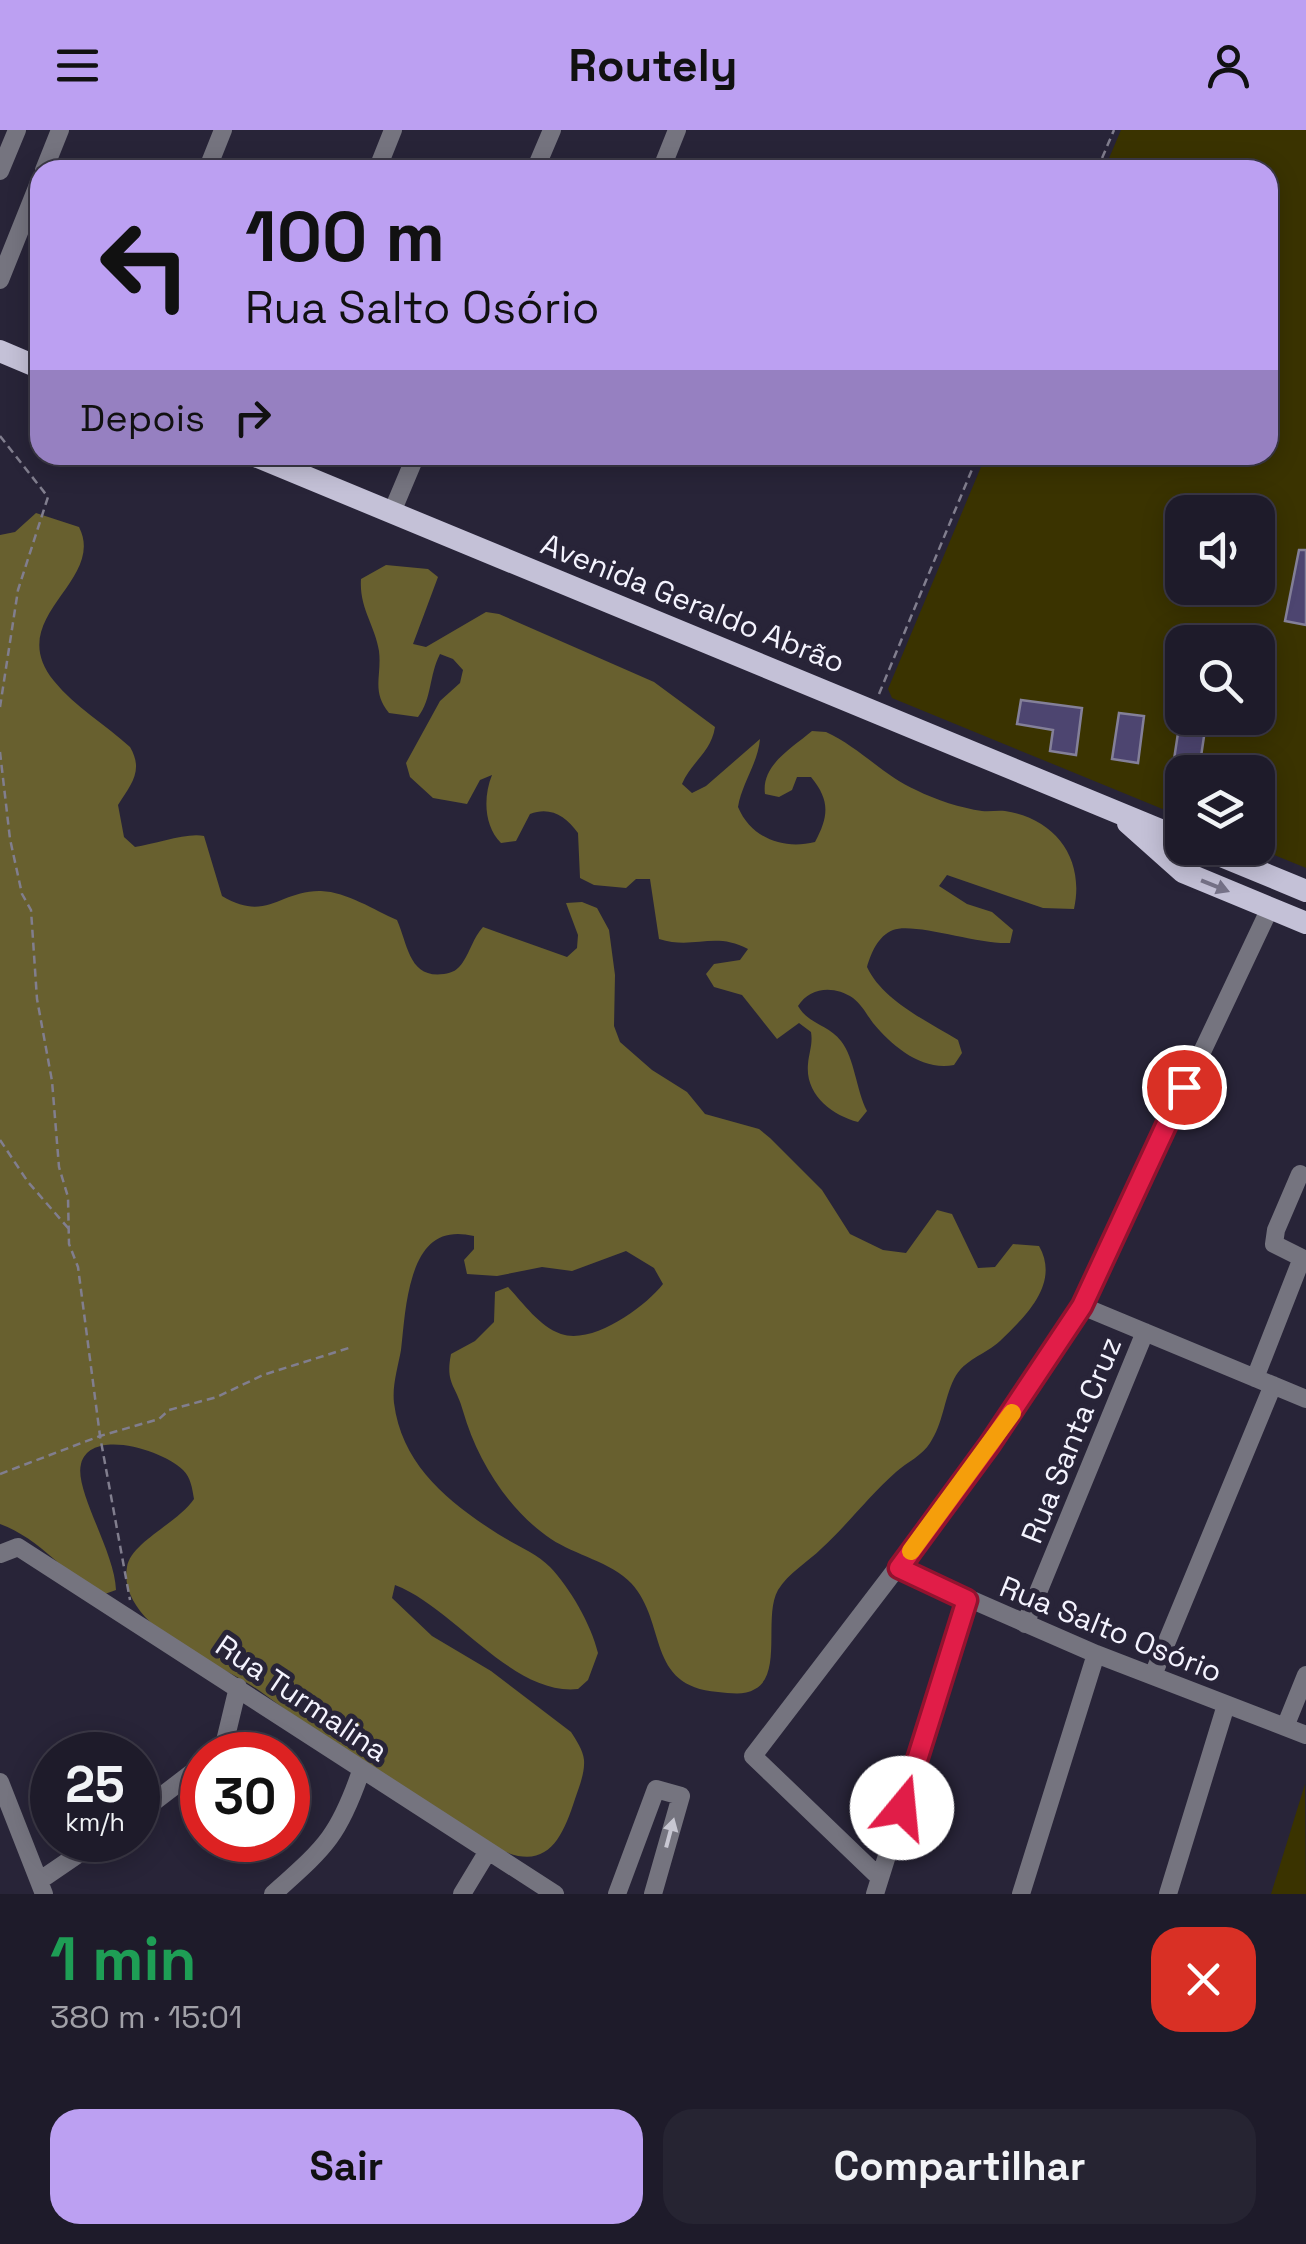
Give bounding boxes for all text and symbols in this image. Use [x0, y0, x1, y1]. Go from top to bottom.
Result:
text: Routely [568, 37, 738, 94]
icon: menu [50, 38, 105, 93]
icon: person [1201, 38, 1256, 93]
text: 100 m [245, 192, 445, 281]
icon: left [80, 200, 210, 330]
text: Rua Salto Osório [245, 279, 600, 336]
icon: right [225, 390, 280, 445]
text: Depois [80, 394, 205, 442]
map controls [1165, 495, 1275, 865]
button: sound [1165, 495, 1275, 605]
street label: Avenida Geraldo Abrão [535, 524, 851, 682]
button: search [1165, 625, 1275, 735]
button: layers [1165, 755, 1275, 865]
one-way arrow [1201, 878, 1231, 894]
pin [1142, 1045, 1227, 1130]
icon: arrive [1157, 1060, 1212, 1115]
street label: Rua Santa Cruz [1012, 1331, 1130, 1549]
street label: Rua Salto Osório [994, 1567, 1228, 1691]
street label: Rua Turmalina [208, 1626, 396, 1770]
speed limit sign: 30 [180, 1732, 310, 1862]
text: 25 [65, 1753, 125, 1817]
position arrow [850, 1756, 954, 1860]
text: km/h [65, 1806, 125, 1838]
one-way arrow [663, 1817, 679, 1848]
text: 1 min [50, 1921, 197, 1998]
button: close [1151, 1927, 1256, 2032]
text: 380 m · 15:01 [50, 1997, 242, 2037]
button: Sair [50, 2109, 643, 2224]
button: Compartilhar [663, 2109, 1256, 2224]

